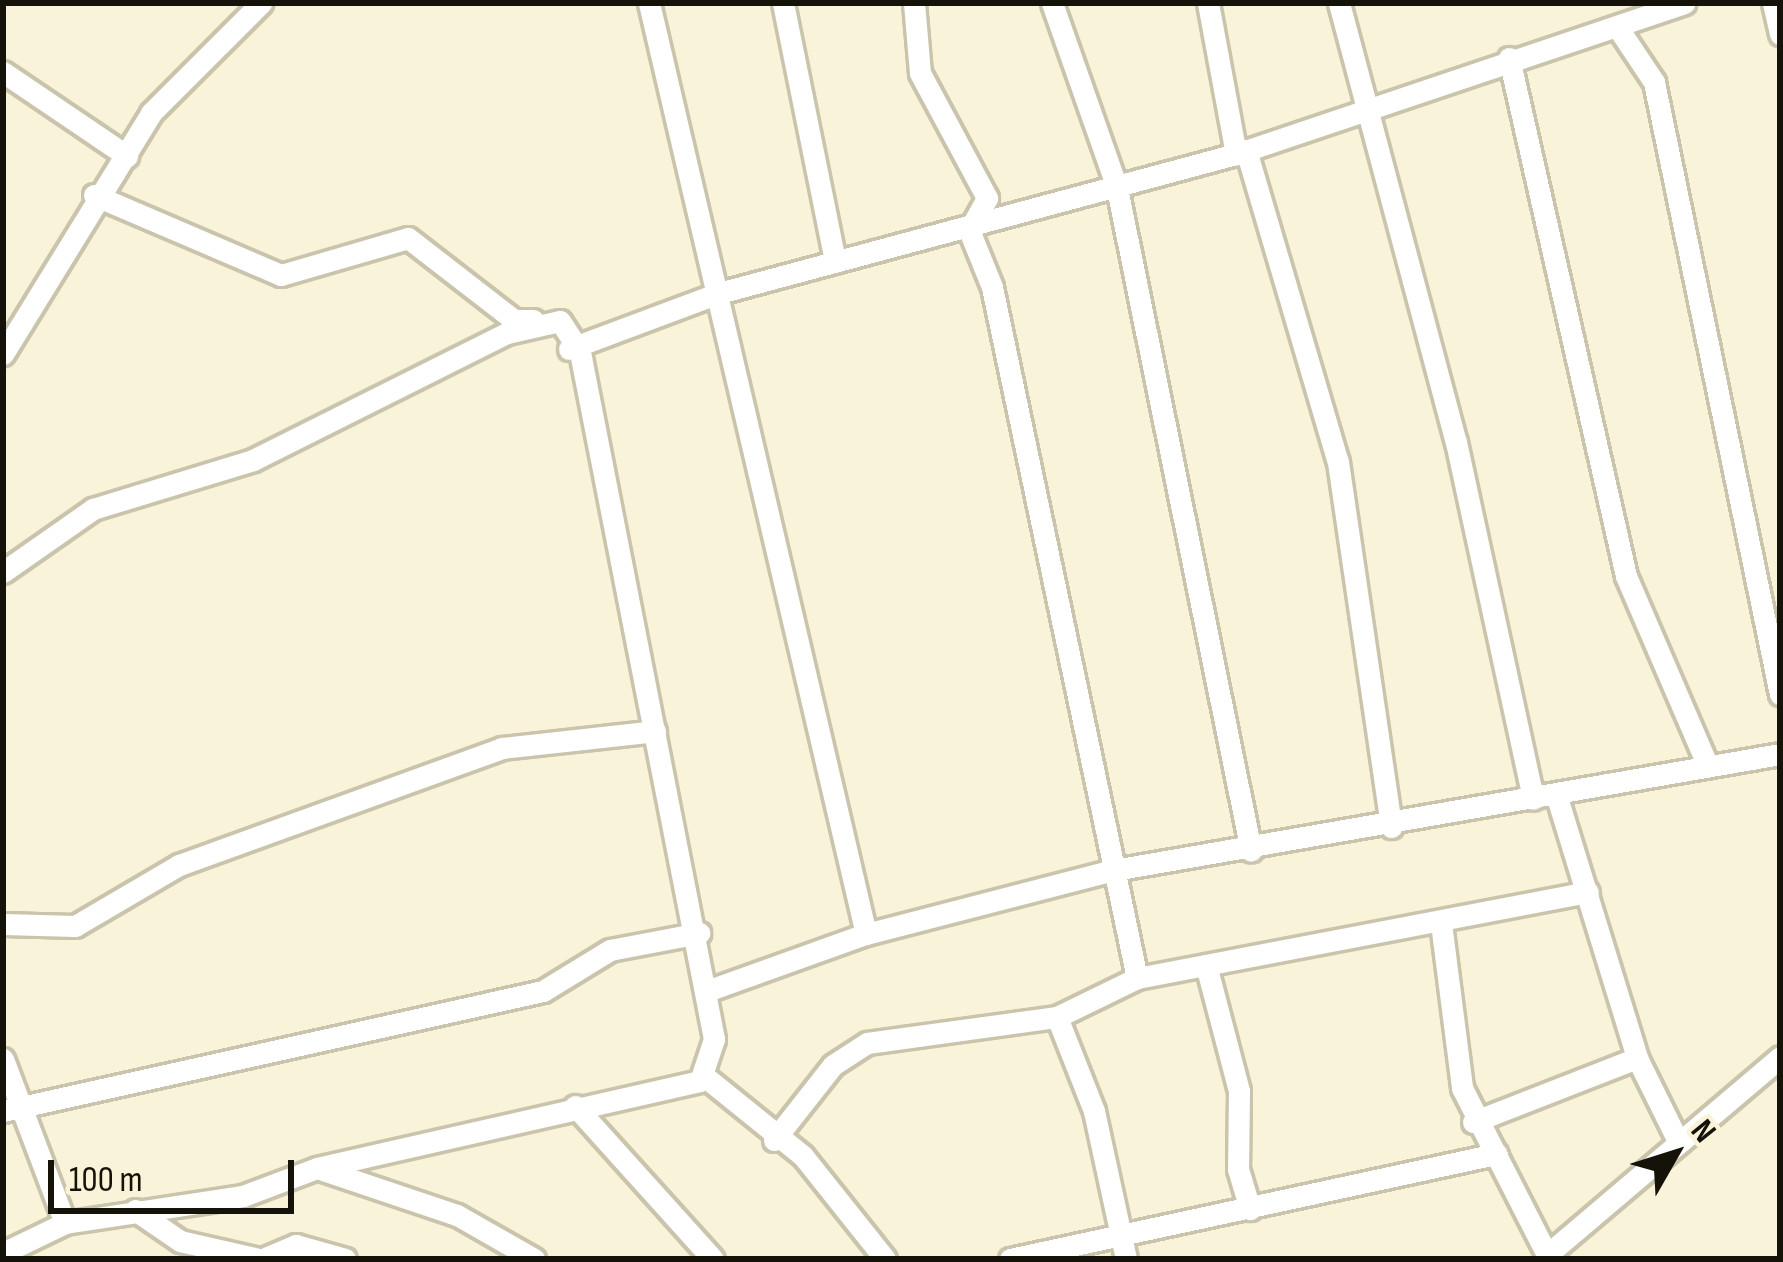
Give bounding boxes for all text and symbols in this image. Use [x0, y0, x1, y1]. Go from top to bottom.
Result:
north arrow [1615, 1094, 1735, 1214]
text: N [1682, 1112, 1724, 1151]
scale bar [54, 1136, 300, 1210]
text: 100 m [69, 1159, 143, 1202]

